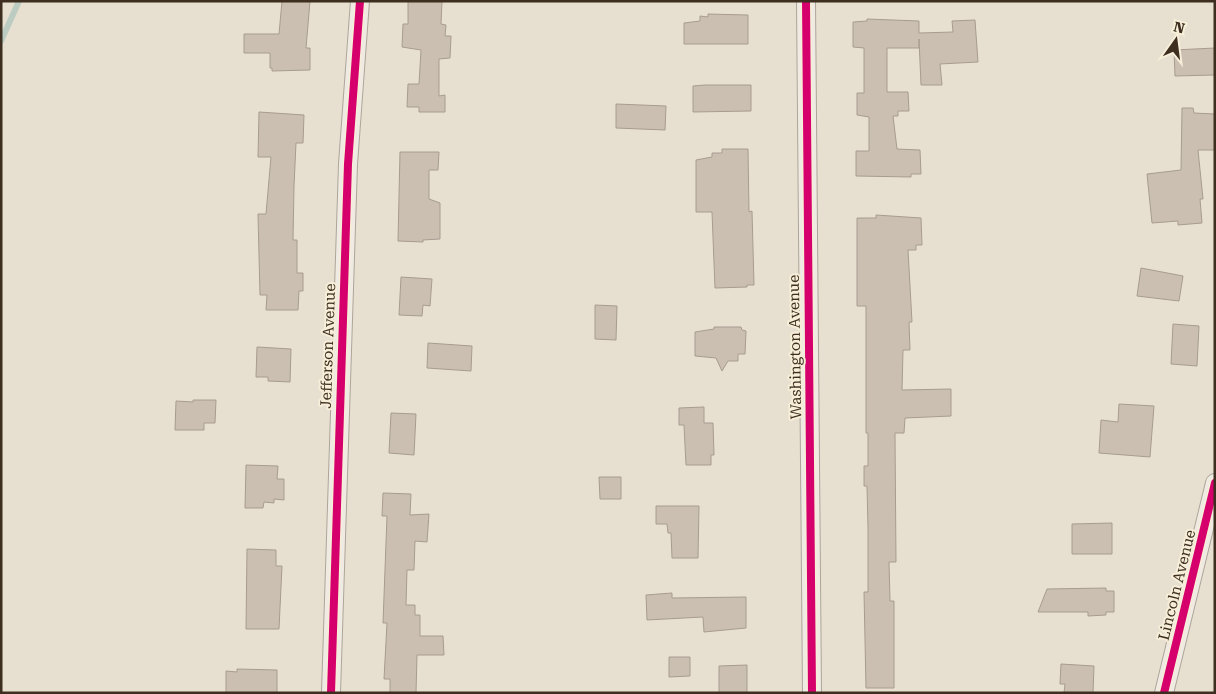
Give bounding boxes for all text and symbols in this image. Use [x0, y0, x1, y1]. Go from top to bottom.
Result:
north arrow [1151, 15, 1201, 65]
text: N [1172, 18, 1187, 37]
street label: Washington Avenue [785, 275, 805, 419]
street label: Jefferson Avenue [317, 283, 339, 409]
street label: Lincoln Avenue [1155, 528, 1199, 642]

